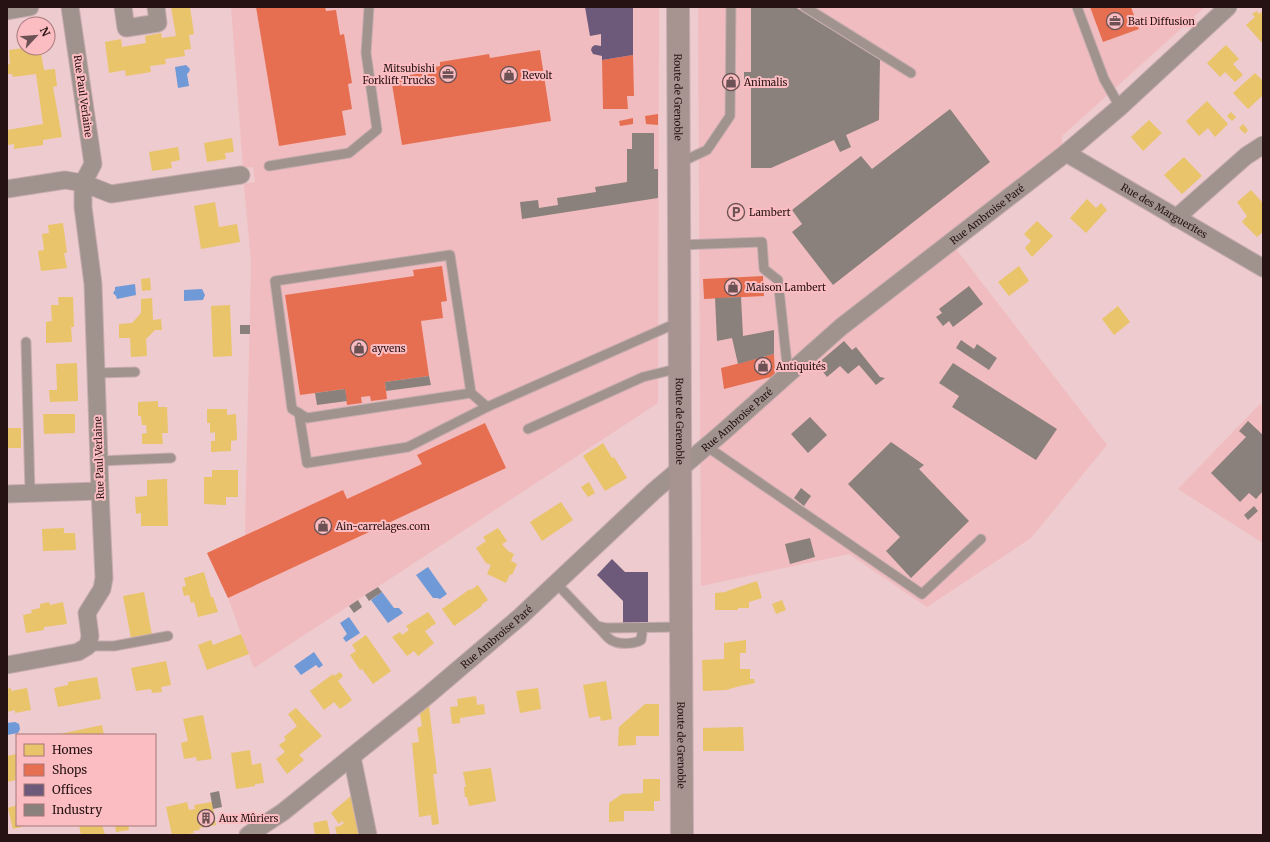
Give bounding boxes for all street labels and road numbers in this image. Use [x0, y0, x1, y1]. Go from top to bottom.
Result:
street label: Route de Grenoble [672, 53, 685, 141]
street label: Rue Paul Verlaine [71, 54, 95, 138]
street label: Rue des Marguerites [1119, 180, 1210, 241]
street label: Rue Ambroise Paré [947, 181, 1027, 247]
street label: Route de Grenoble [673, 377, 687, 465]
street label: Rue Ambroise Paré [698, 385, 775, 454]
street label: Rue Paul Verlaine [91, 416, 107, 500]
street label: Rue Ambroise Paré [458, 602, 535, 671]
street label: Route de Grenoble [675, 701, 688, 789]

